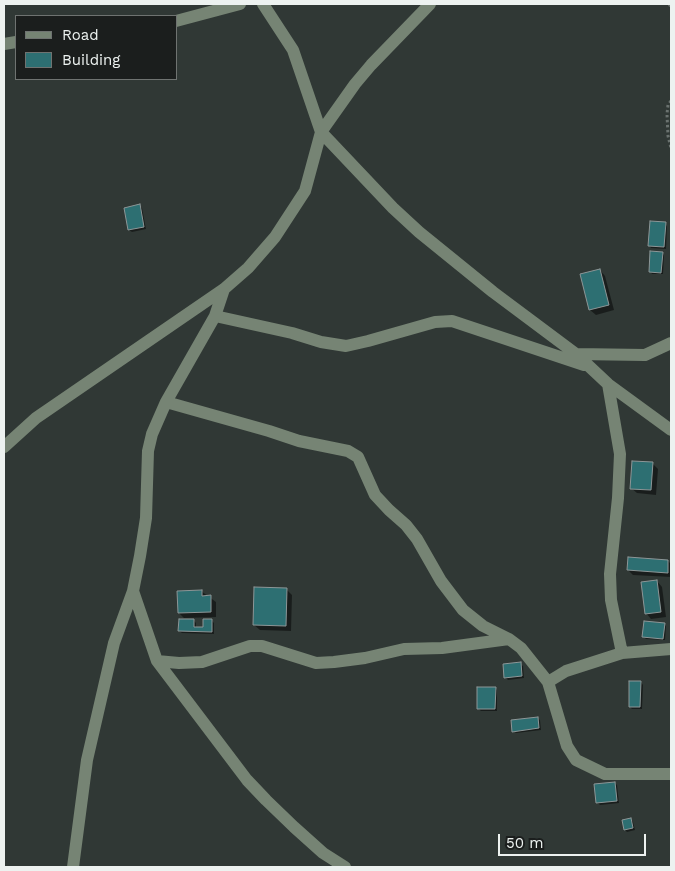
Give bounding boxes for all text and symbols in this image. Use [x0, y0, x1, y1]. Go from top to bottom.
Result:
legend [15, 15, 178, 80]
text: Road [62, 26, 99, 44]
text: Building [62, 51, 120, 69]
scale bar [500, 824, 648, 856]
text: 50 m [506, 834, 543, 852]

